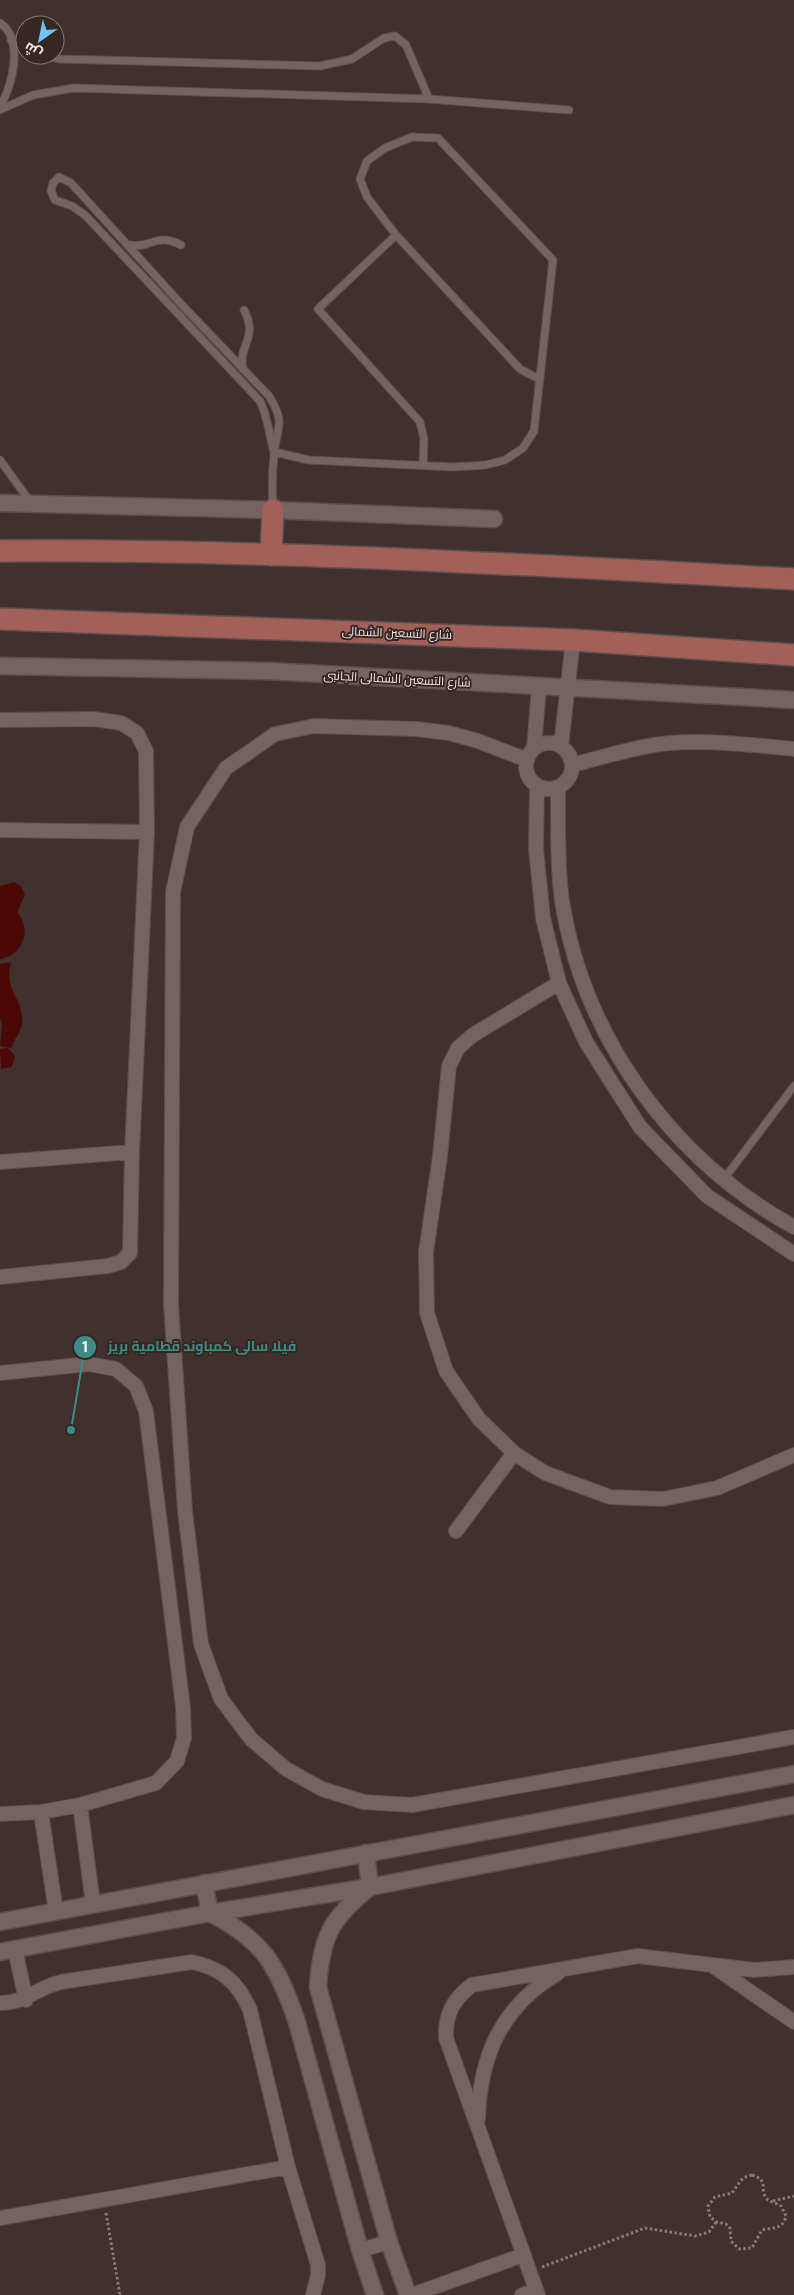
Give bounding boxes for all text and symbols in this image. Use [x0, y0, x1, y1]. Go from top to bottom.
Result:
north arrow [15, 15, 65, 65]
text: ش [20, 38, 45, 63]
street label: شارع التسعين الشمالى [342, 623, 452, 643]
street label: شارع التسعين الشمالى الجانبى [323, 667, 471, 691]
callout: فيلا سالى كمباوند قطامية بريز [72, 1332, 306, 1361]
text: 1 [82, 1337, 88, 1357]
text: فيلا سالى كمباوند قطامية بريز [107, 1337, 296, 1355]

